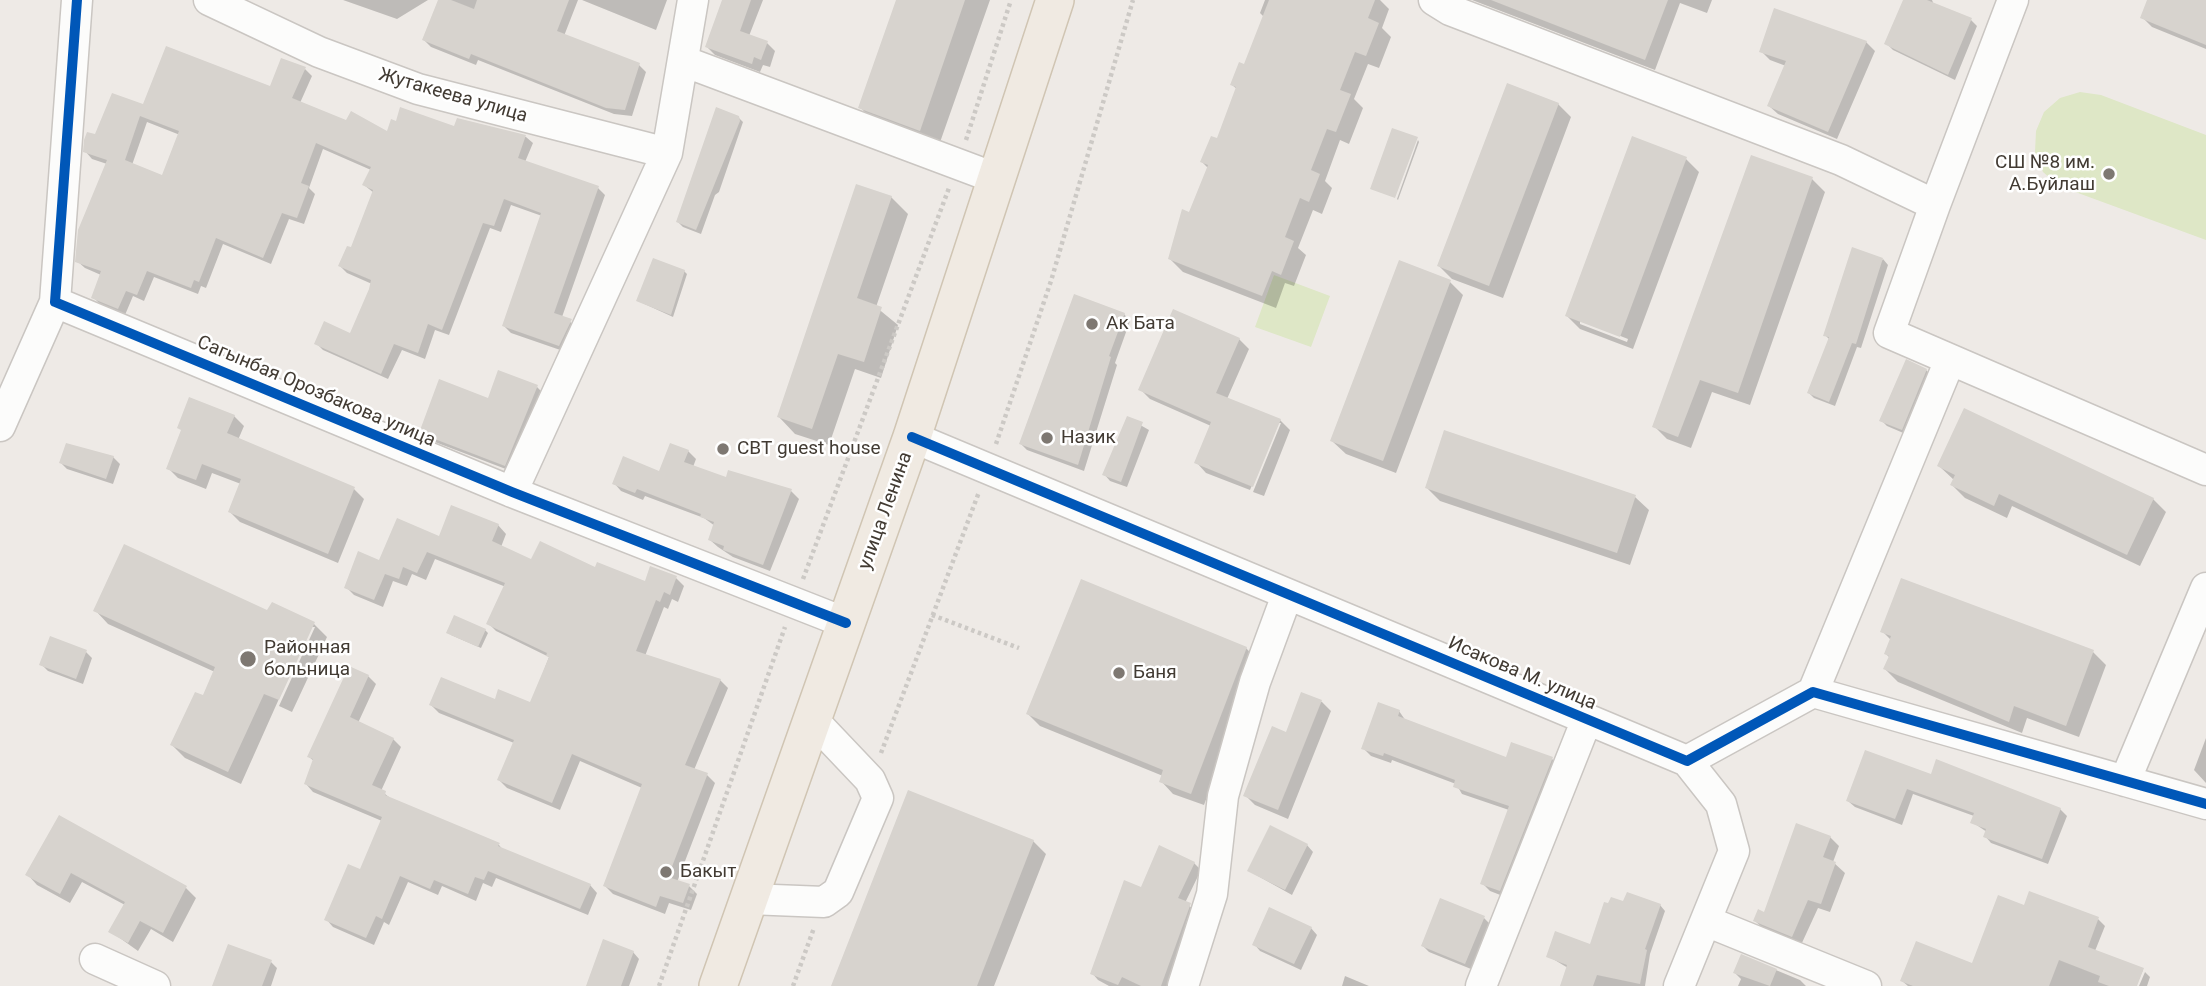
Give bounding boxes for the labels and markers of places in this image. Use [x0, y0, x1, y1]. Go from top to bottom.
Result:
place label: СШ №8 им. А.Буйлаш [1995, 152, 2095, 196]
marker: СШ №8 им. А.Буйлаш [2101, 166, 2117, 182]
place label: Ак Бата [1106, 313, 1175, 335]
marker: Ак Бата [1084, 316, 1100, 332]
place label: Назик [1061, 427, 1116, 449]
marker: Назик [1039, 430, 1055, 446]
place label: CBT guest house [737, 438, 881, 460]
marker: CBT guest house [715, 441, 731, 457]
place label: Районная больница [264, 637, 351, 681]
marker: Районная больница [238, 649, 258, 669]
place label: Баня [1133, 662, 1177, 684]
marker: Баня [1111, 665, 1127, 681]
place label: Бакыт [680, 861, 736, 883]
marker: Бакыт [658, 864, 674, 880]

